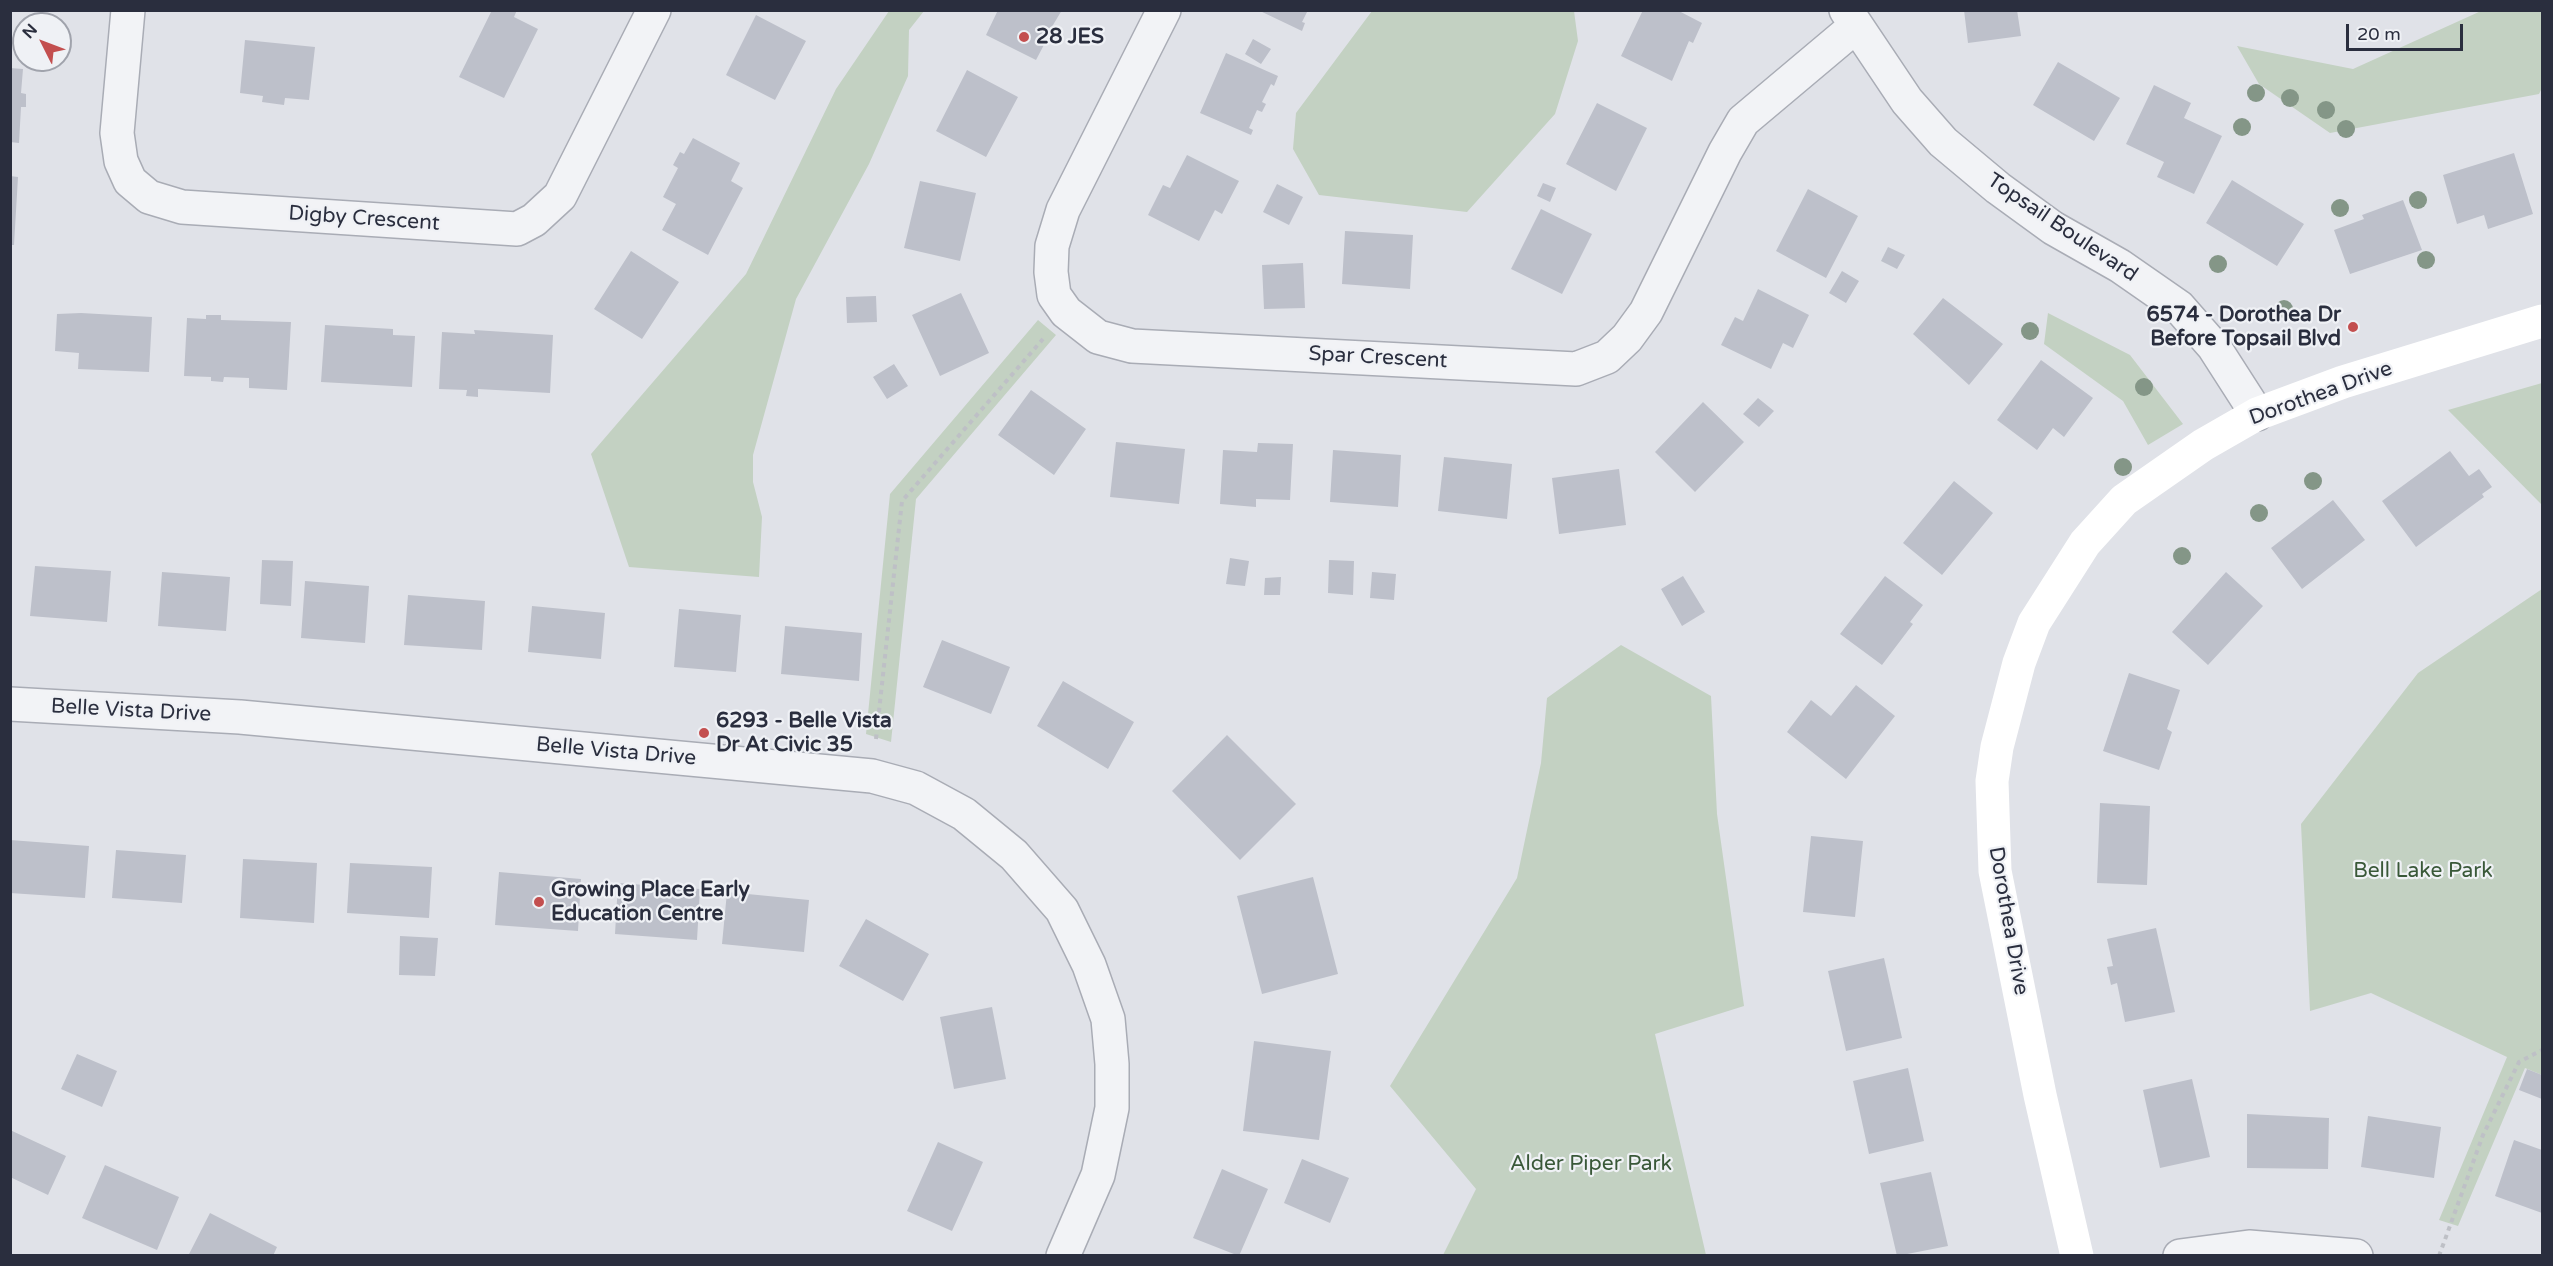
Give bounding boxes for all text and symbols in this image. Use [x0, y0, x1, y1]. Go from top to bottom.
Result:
north arrow [12, 12, 72, 72]
scale bar [2349, 12, 2466, 50]
text: N [18, 20, 42, 43]
text: 20 m [2357, 23, 2401, 45]
place label: 28 JES [1036, 24, 1104, 50]
marker: 28 JES [1017, 30, 1031, 44]
street label: Topsail Boulevard [1982, 168, 2142, 288]
street label: Digby Crescent [288, 201, 440, 237]
place label: 6574 - Dorothea Dr Before Topsail Blvd [2147, 302, 2341, 352]
marker: 6574 - Dorothea Dr Before Topsail Blvd [2346, 320, 2360, 334]
street label: Spar Crescent [1308, 342, 1448, 374]
street label: Dorothea Drive [2246, 356, 2396, 432]
street label: Belle Vista Drive [50, 694, 212, 728]
place label: 6293 - Belle Vista Dr At Civic 35 [716, 708, 892, 758]
marker: 6293 - Belle Vista Dr At Civic 35 [697, 726, 711, 740]
street label: Belle Vista Drive [535, 732, 697, 772]
street label: Dorothea Drive [1983, 845, 2033, 997]
park label: Bell Lake Park [2353, 858, 2493, 884]
place label: Growing Place Early Education Centre [551, 877, 750, 927]
marker: Growing Place Early Education Centre [532, 895, 546, 909]
park label: Alder Piper Park [1510, 1151, 1672, 1177]

